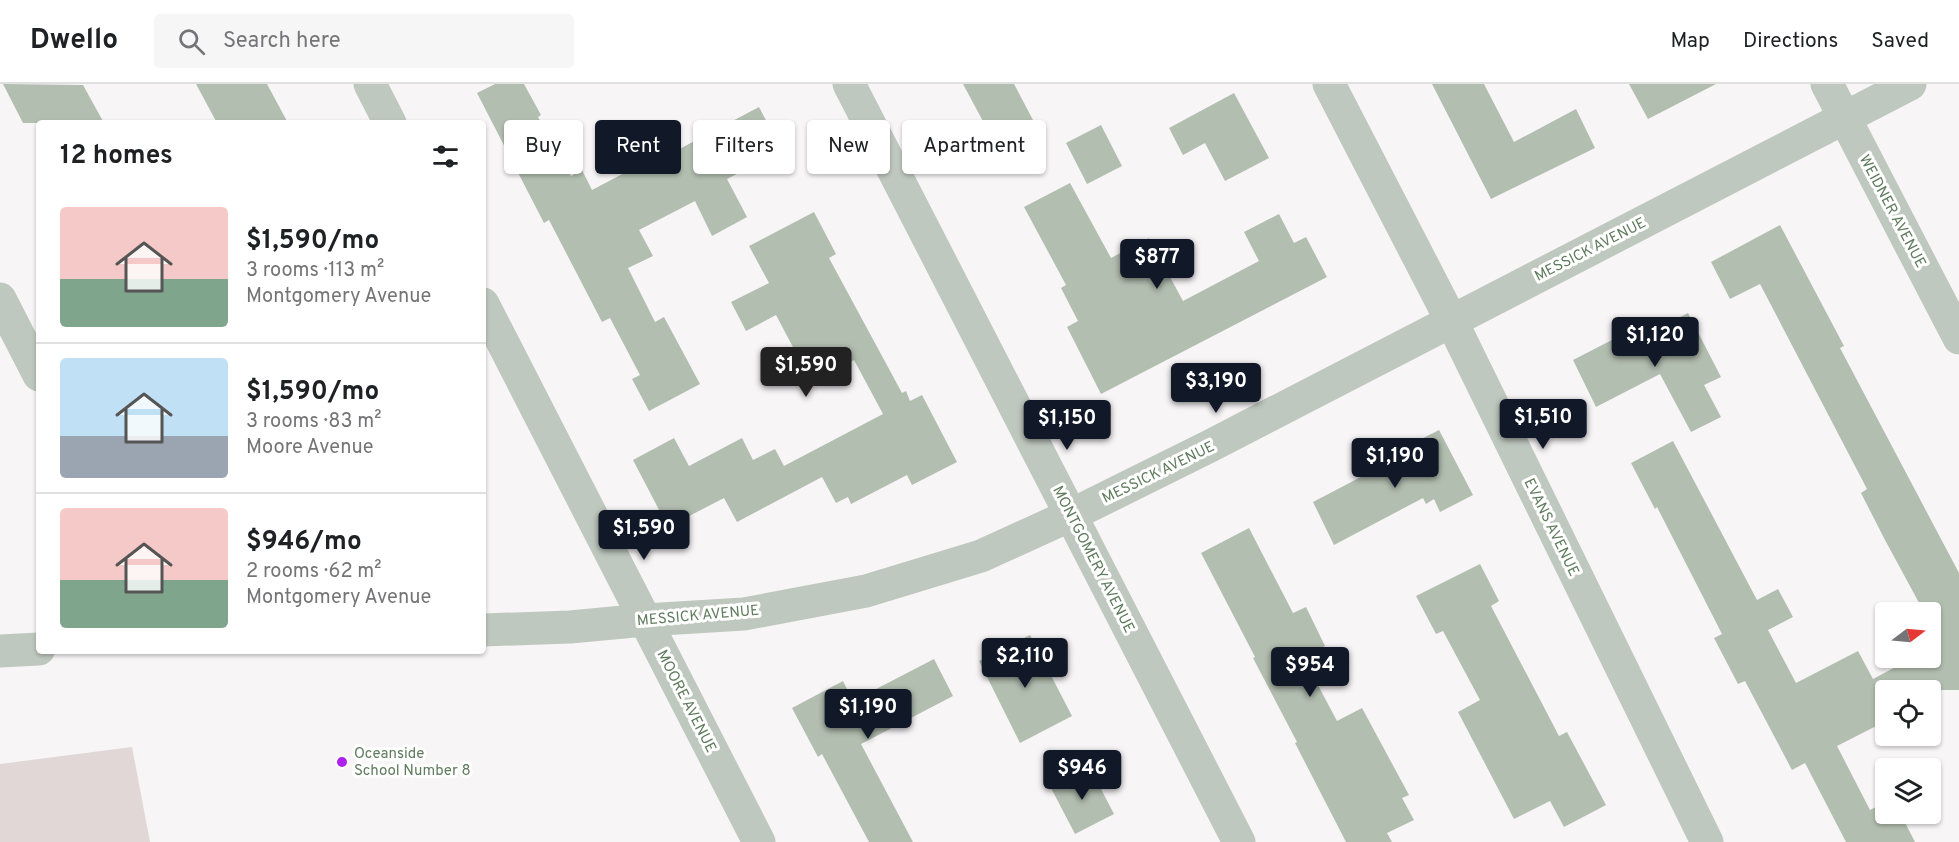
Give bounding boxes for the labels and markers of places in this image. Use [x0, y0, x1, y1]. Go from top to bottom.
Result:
pin: $877 [1121, 239, 1193, 290]
pin: $1,120 [1606, 317, 1704, 368]
pin: $1,590 [757, 347, 855, 398]
pin: $3,190 [1167, 363, 1265, 414]
pin: $1,510 [1494, 399, 1592, 450]
pin: $1,150 [1018, 400, 1116, 451]
pin: $1,190 [1346, 438, 1444, 489]
pin: $1,590 [595, 510, 693, 561]
pin: $2,110 [976, 638, 1074, 689]
pin: $954 [1274, 647, 1346, 698]
pin: $1,190 [819, 689, 917, 740]
place label: Oceanside School Number 8 [354, 745, 471, 781]
pin: $946 [1046, 750, 1118, 801]
marker: Oceanside School Number 8 [335, 755, 349, 769]

